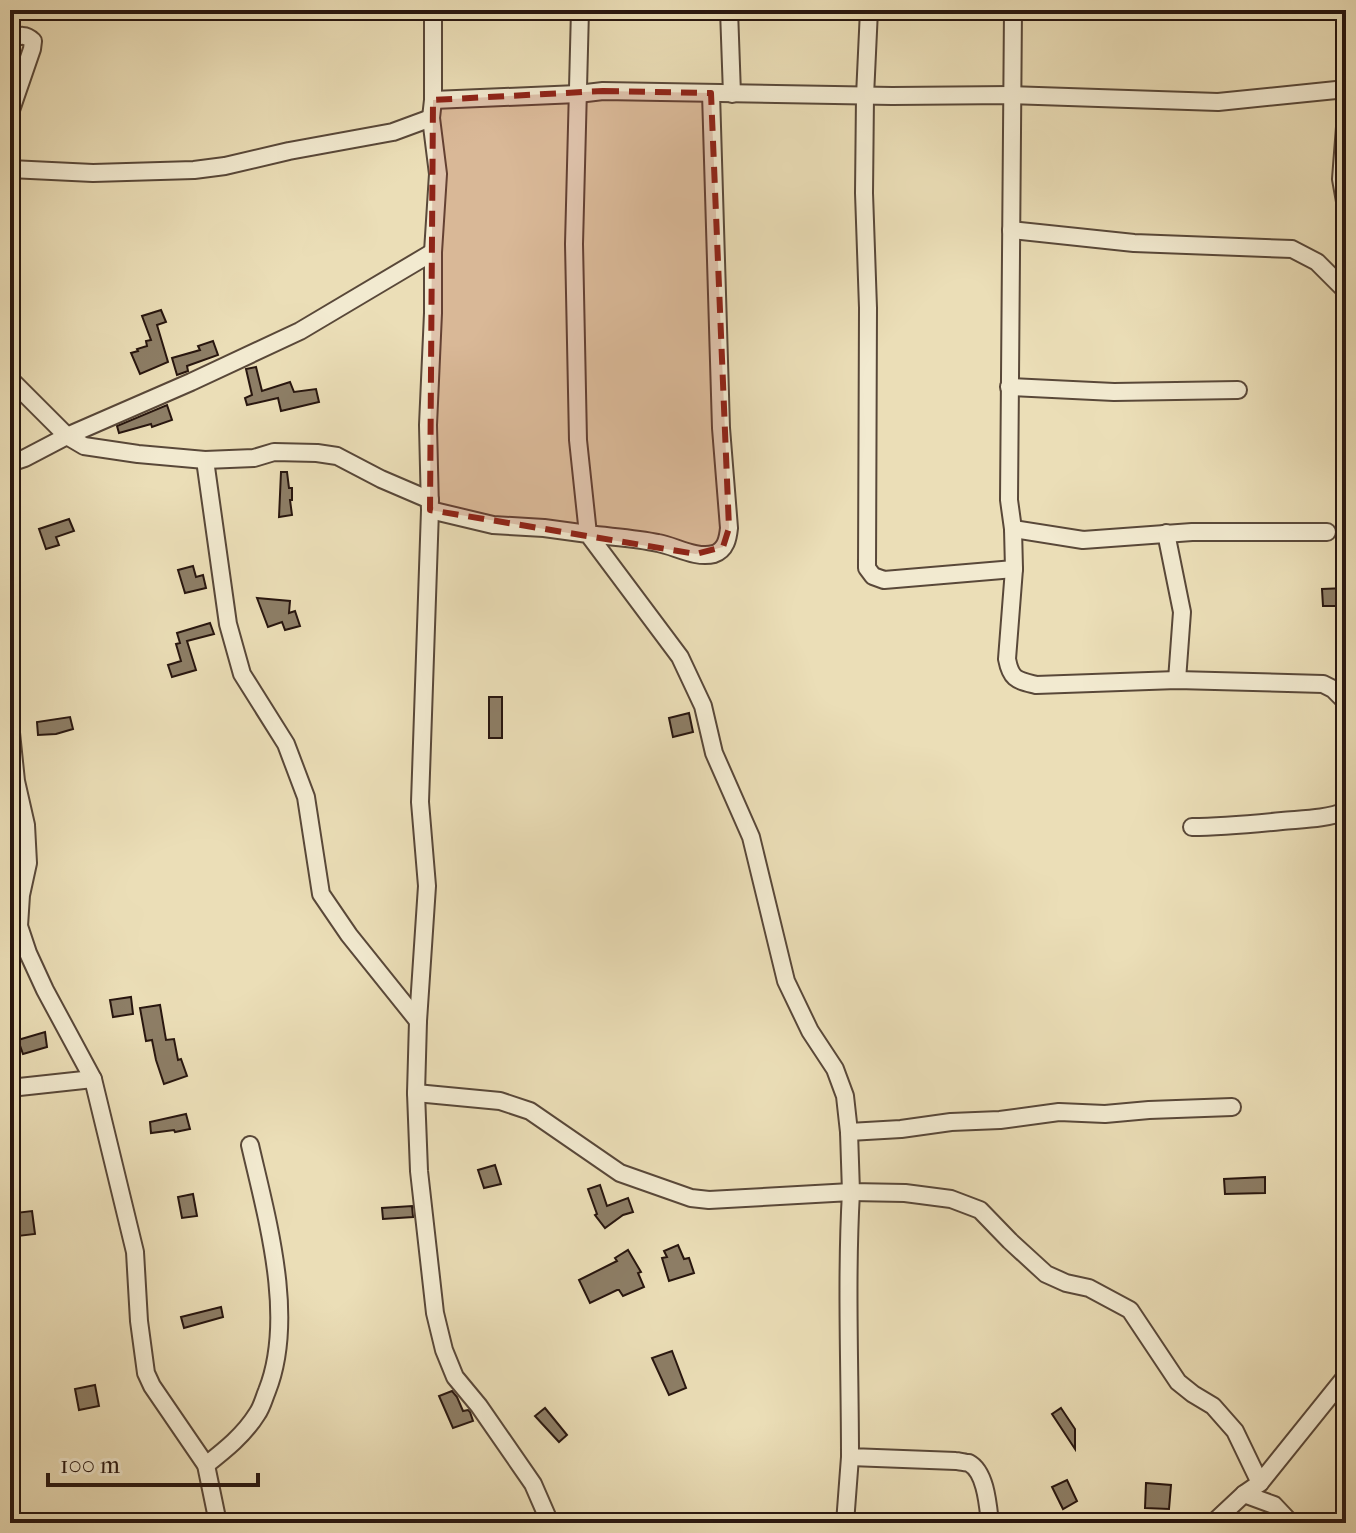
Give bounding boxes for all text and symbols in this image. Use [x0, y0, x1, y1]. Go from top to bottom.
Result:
scale bar [48, 1437, 258, 1487]
text: 100 m [60, 1451, 120, 1479]

